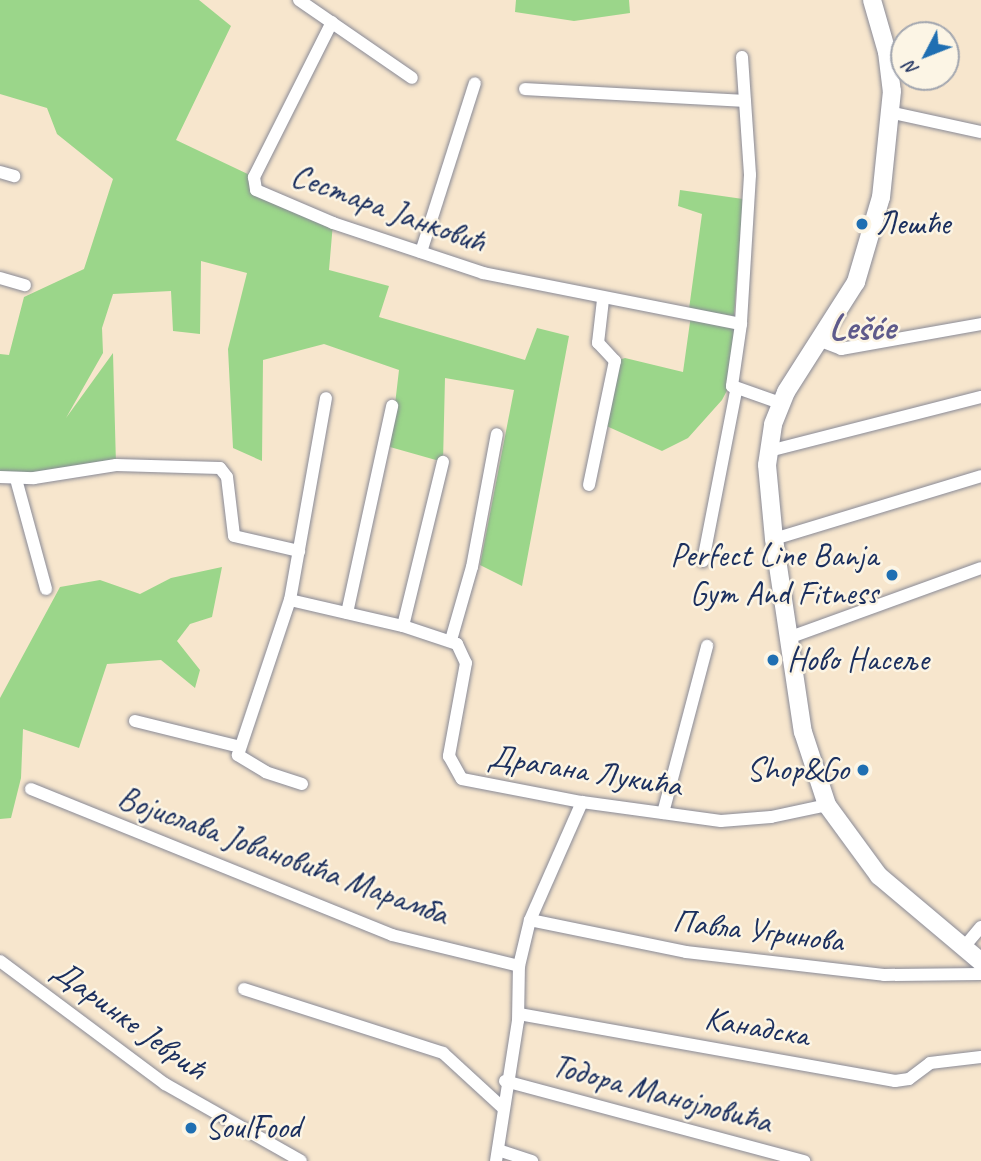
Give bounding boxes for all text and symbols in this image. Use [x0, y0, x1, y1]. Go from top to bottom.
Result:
north arrow [890, 21, 960, 91]
text: N [898, 56, 924, 81]
street label: Сестара Јанковић [286, 156, 490, 262]
place label: Лешће [876, 204, 950, 244]
marker: Лешће [854, 216, 870, 232]
district label: Lešće [829, 305, 895, 349]
place label: Perfect Line Banja Gym And Fitness [669, 536, 878, 614]
marker: Perfect Line Banja Gym And Fitness [884, 567, 900, 583]
place label: Ново Насеље [787, 640, 930, 680]
marker: Ново Насеље [765, 652, 781, 668]
street label: Драгана Лукића [486, 736, 684, 806]
place label: Shop&Go [747, 750, 849, 790]
marker: Shop&Go [855, 762, 871, 778]
street label: Војислава Јовановића Марамба [112, 778, 454, 934]
street label: Павла Угринова [670, 901, 846, 961]
street label: Даринке Јеврић [44, 951, 214, 1089]
street label: Канадска [702, 998, 812, 1056]
street label: Тодора Манојловића [548, 1046, 776, 1142]
place label: SoulFood [205, 1108, 301, 1148]
marker: SoulFood [183, 1120, 199, 1136]

